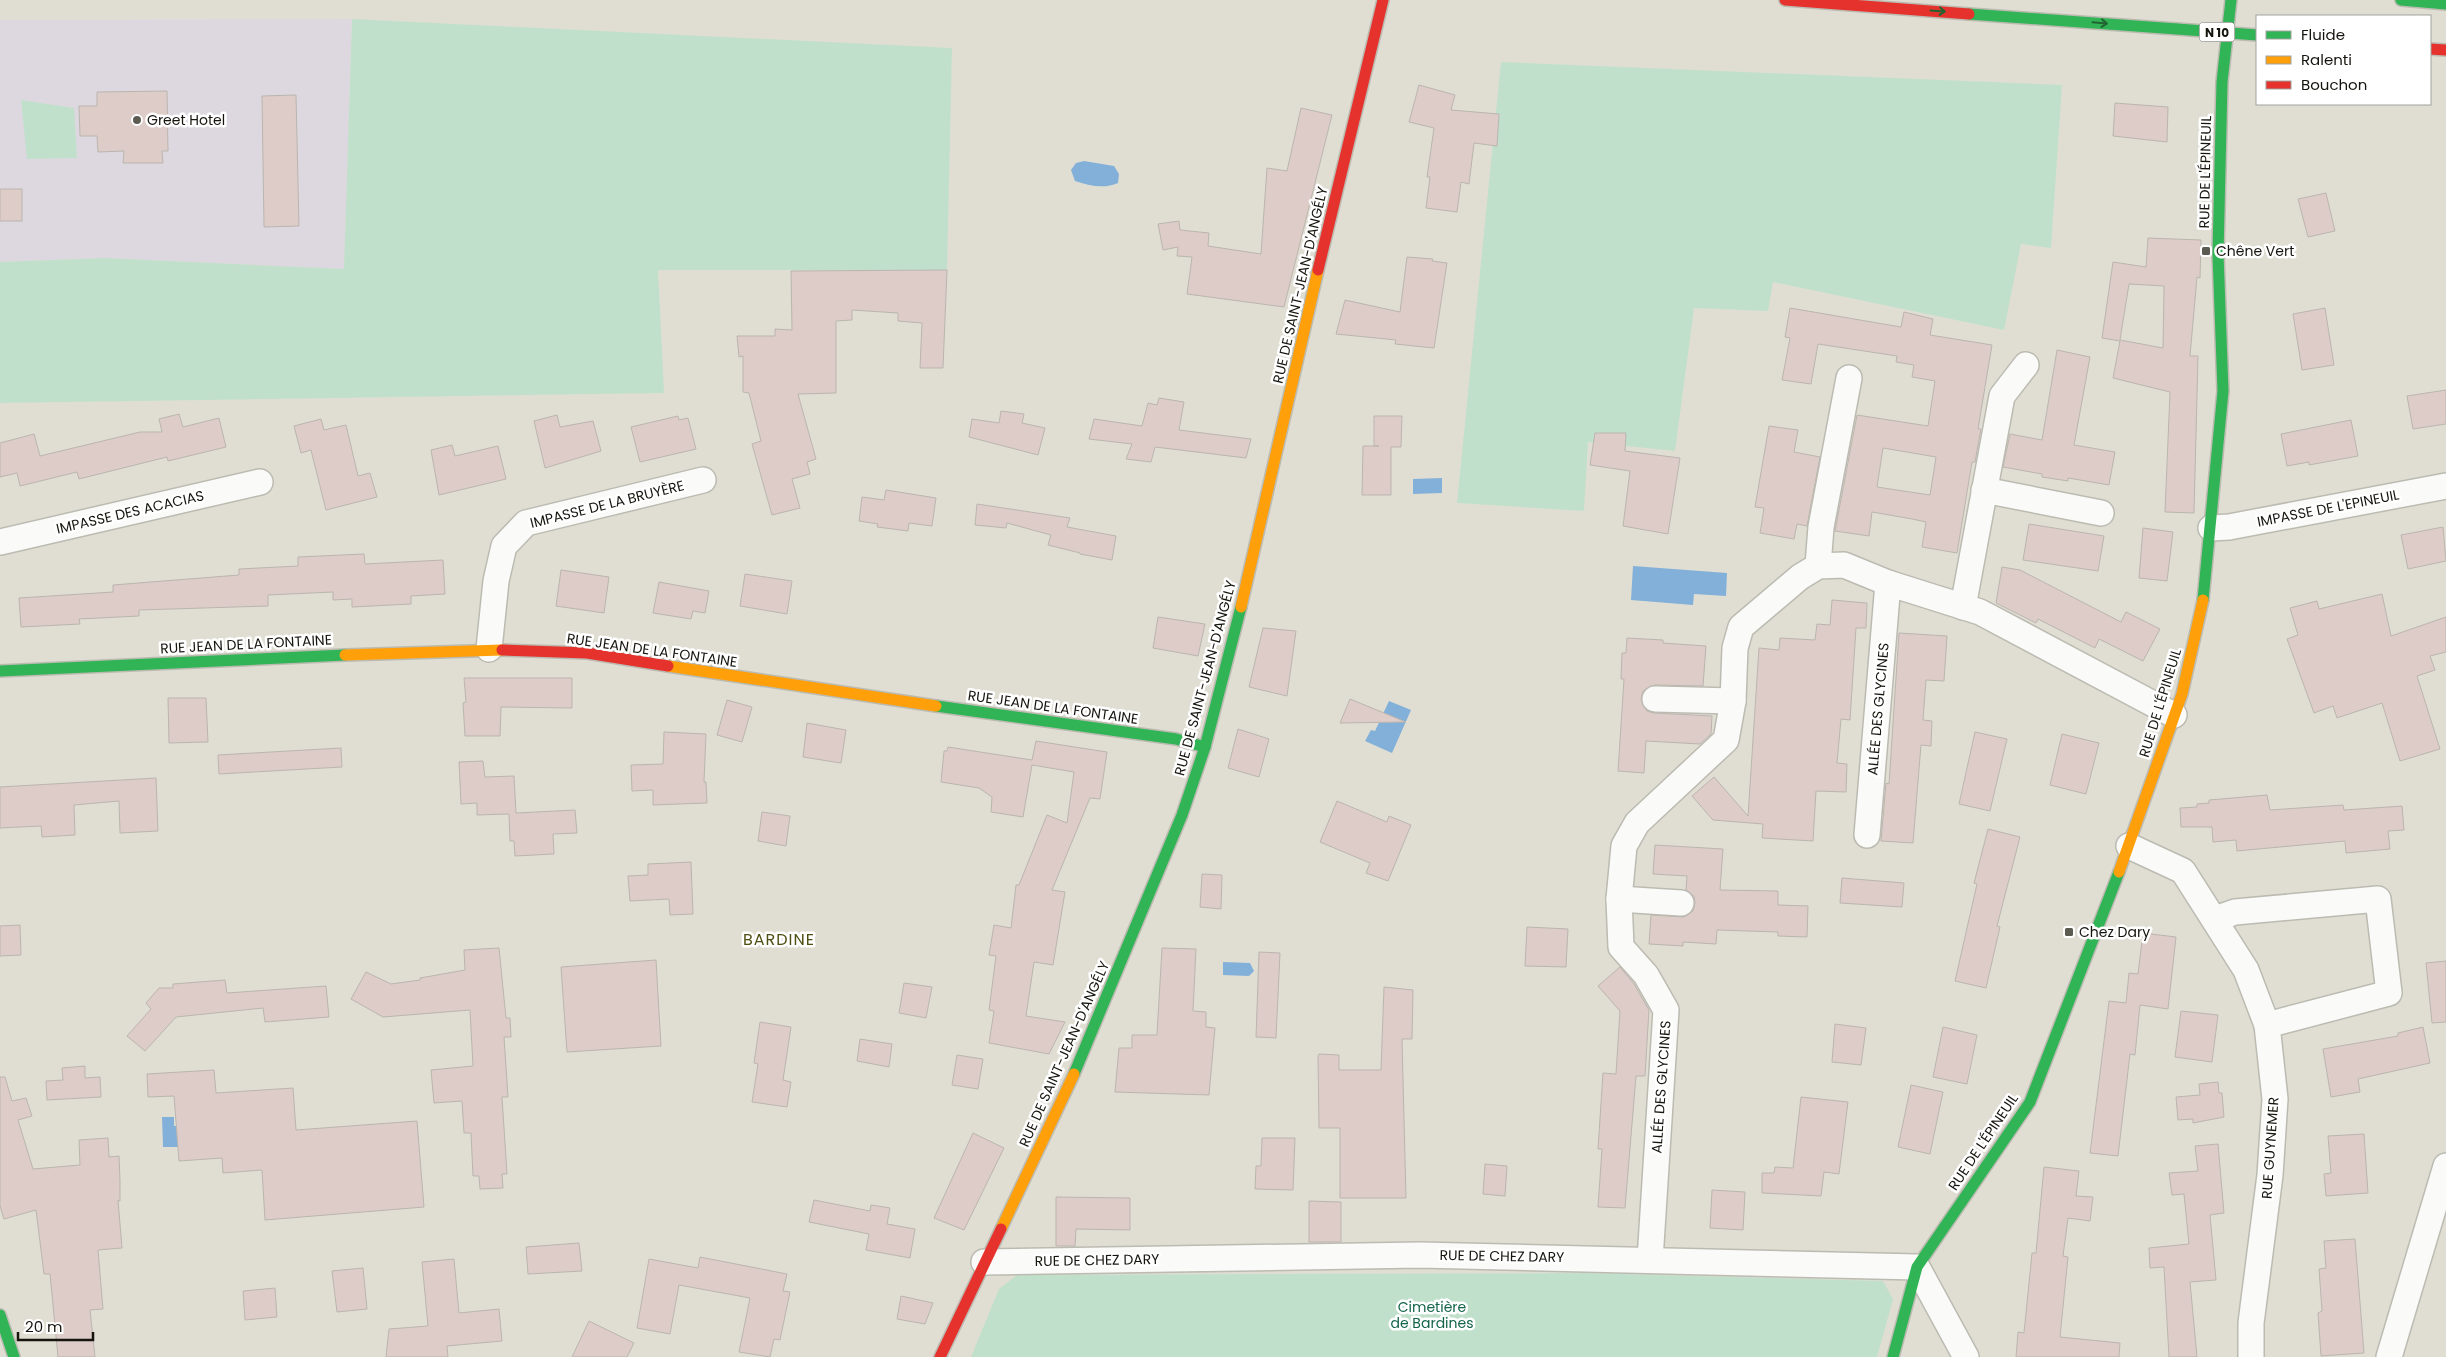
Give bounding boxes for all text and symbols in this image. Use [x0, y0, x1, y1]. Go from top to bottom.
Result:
one-way arrow [1930, 6, 1946, 15]
legend [2256, 15, 2431, 105]
one-way arrow [2092, 18, 2108, 28]
road number: N 10 [2200, 22, 2234, 42]
text: Fluide [2301, 24, 2345, 45]
text: Ralenti [2301, 49, 2352, 70]
text: Bouchon [2301, 74, 2367, 95]
place label: Greet Hotel [147, 110, 225, 130]
marker: Greet Hotel [131, 114, 143, 126]
street label: RUE DE L'ÉPINEUIL [2194, 115, 2216, 229]
street label: RUE DE SAINT-JEAN-D'ANGÉLY [1268, 185, 1332, 385]
place label: Chêne Vert [2216, 241, 2294, 261]
marker: Chêne Vert [2200, 245, 2212, 257]
street label: IMPASSE DE LA BRUYÈRE [528, 475, 686, 533]
street label: IMPASSE DE L'EPINEUIL [2255, 484, 2401, 532]
street label: IMPASSE DES ACACIAS [54, 485, 206, 539]
street label: RUE DE SAINT-JEAN-D'ANGÉLY [1169, 578, 1241, 778]
street label: RUE JEAN DE LA FONTAINE [565, 628, 739, 672]
street label: RUE JEAN DE LA FONTAINE [160, 630, 332, 658]
street label: ALLÉE DES GLYCINES [1862, 642, 1894, 776]
street label: RUE DE L'ÉPINEUIL [2134, 646, 2186, 760]
street label: RUE JEAN DE LA FONTAINE [966, 685, 1140, 729]
place label: Chez Dary [2079, 922, 2150, 942]
marker: Chez Dary [2063, 926, 2075, 938]
district label: BARDINE [743, 928, 815, 951]
street label: RUE DE SAINT-JEAN-D'ANGÉLY [1014, 958, 1114, 1150]
street label: ALLÉE DES GLYCINES [1646, 1020, 1676, 1154]
street label: RUE DE L'ÉPINEUIL [1943, 1090, 2023, 1194]
street label: RUE GUYNEMER [2256, 1096, 2284, 1200]
street label: RUE DE CHEZ DARY [1439, 1245, 1565, 1267]
street label: RUE DE CHEZ DARY [1034, 1249, 1160, 1271]
park label: Cimetière de Bardines [1390, 1297, 1474, 1333]
scale bar [18, 1310, 92, 1342]
text: 20 m [25, 1316, 63, 1337]

